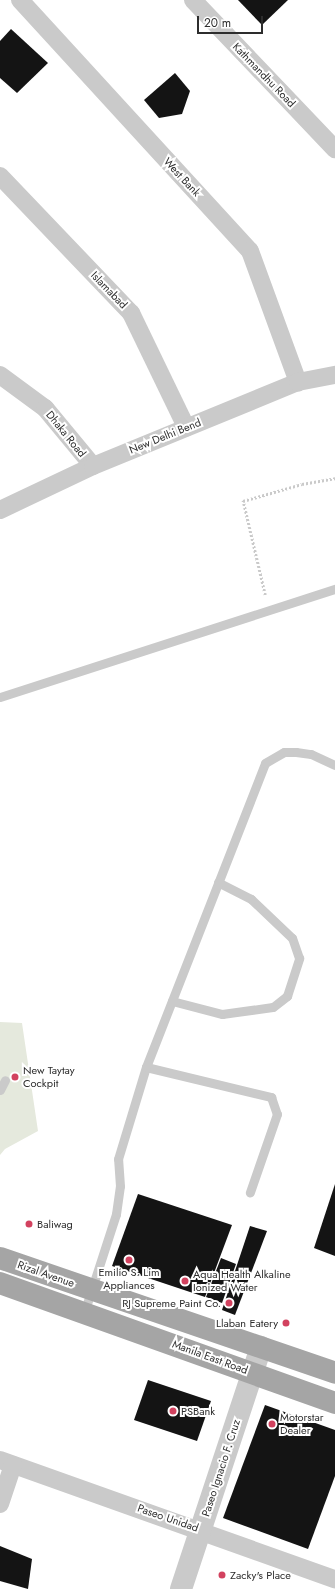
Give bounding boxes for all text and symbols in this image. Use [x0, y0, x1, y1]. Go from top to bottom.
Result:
scale bar [199, 8, 265, 34]
text: 20 m [204, 14, 231, 32]
street label: Kathmandhu Road [230, 40, 298, 110]
street label: West Bank [161, 155, 203, 199]
street label: Islamabad [88, 269, 130, 311]
street label: Dhaka Road [43, 408, 89, 460]
street label: New Delhi Bend [127, 416, 203, 456]
place label: New Taytay Cockpit [23, 1064, 75, 1090]
marker: New Taytay Cockpit [10, 1072, 20, 1082]
place label: Baliwag [37, 1217, 73, 1231]
marker: Baliwag [24, 1219, 34, 1229]
marker: Emilio S. Lim Appliances [124, 1255, 134, 1265]
street label: Rizal Avenue [16, 1258, 76, 1290]
place label: Emilio S. Lim Appliances [98, 1266, 160, 1292]
place label: Aqua Health Alkaline Ionized Water [193, 1268, 291, 1294]
marker: Aqua Health Alkaline Ionized Water [180, 1276, 190, 1286]
place label: RJ Supreme Paint Co. [122, 1296, 221, 1310]
marker: RJ Supreme Paint Co. [224, 1298, 234, 1308]
place label: Llaban Eatery [216, 1316, 278, 1330]
marker: Llaban Eatery [281, 1318, 291, 1328]
street label: Manila East Road [170, 1337, 250, 1377]
place label: PSBank [181, 1404, 215, 1418]
marker: PSBank [168, 1406, 178, 1416]
place label: Motorstar Dealer [280, 1411, 323, 1437]
street label: Paseo Ignacio F. Cruz [199, 1418, 243, 1518]
marker: Motorstar Dealer [267, 1419, 277, 1429]
street label: Paseo Unidad [136, 1501, 200, 1535]
place label: Zacky's Place [230, 1568, 291, 1582]
marker: Zacky's Place [217, 1570, 227, 1580]

